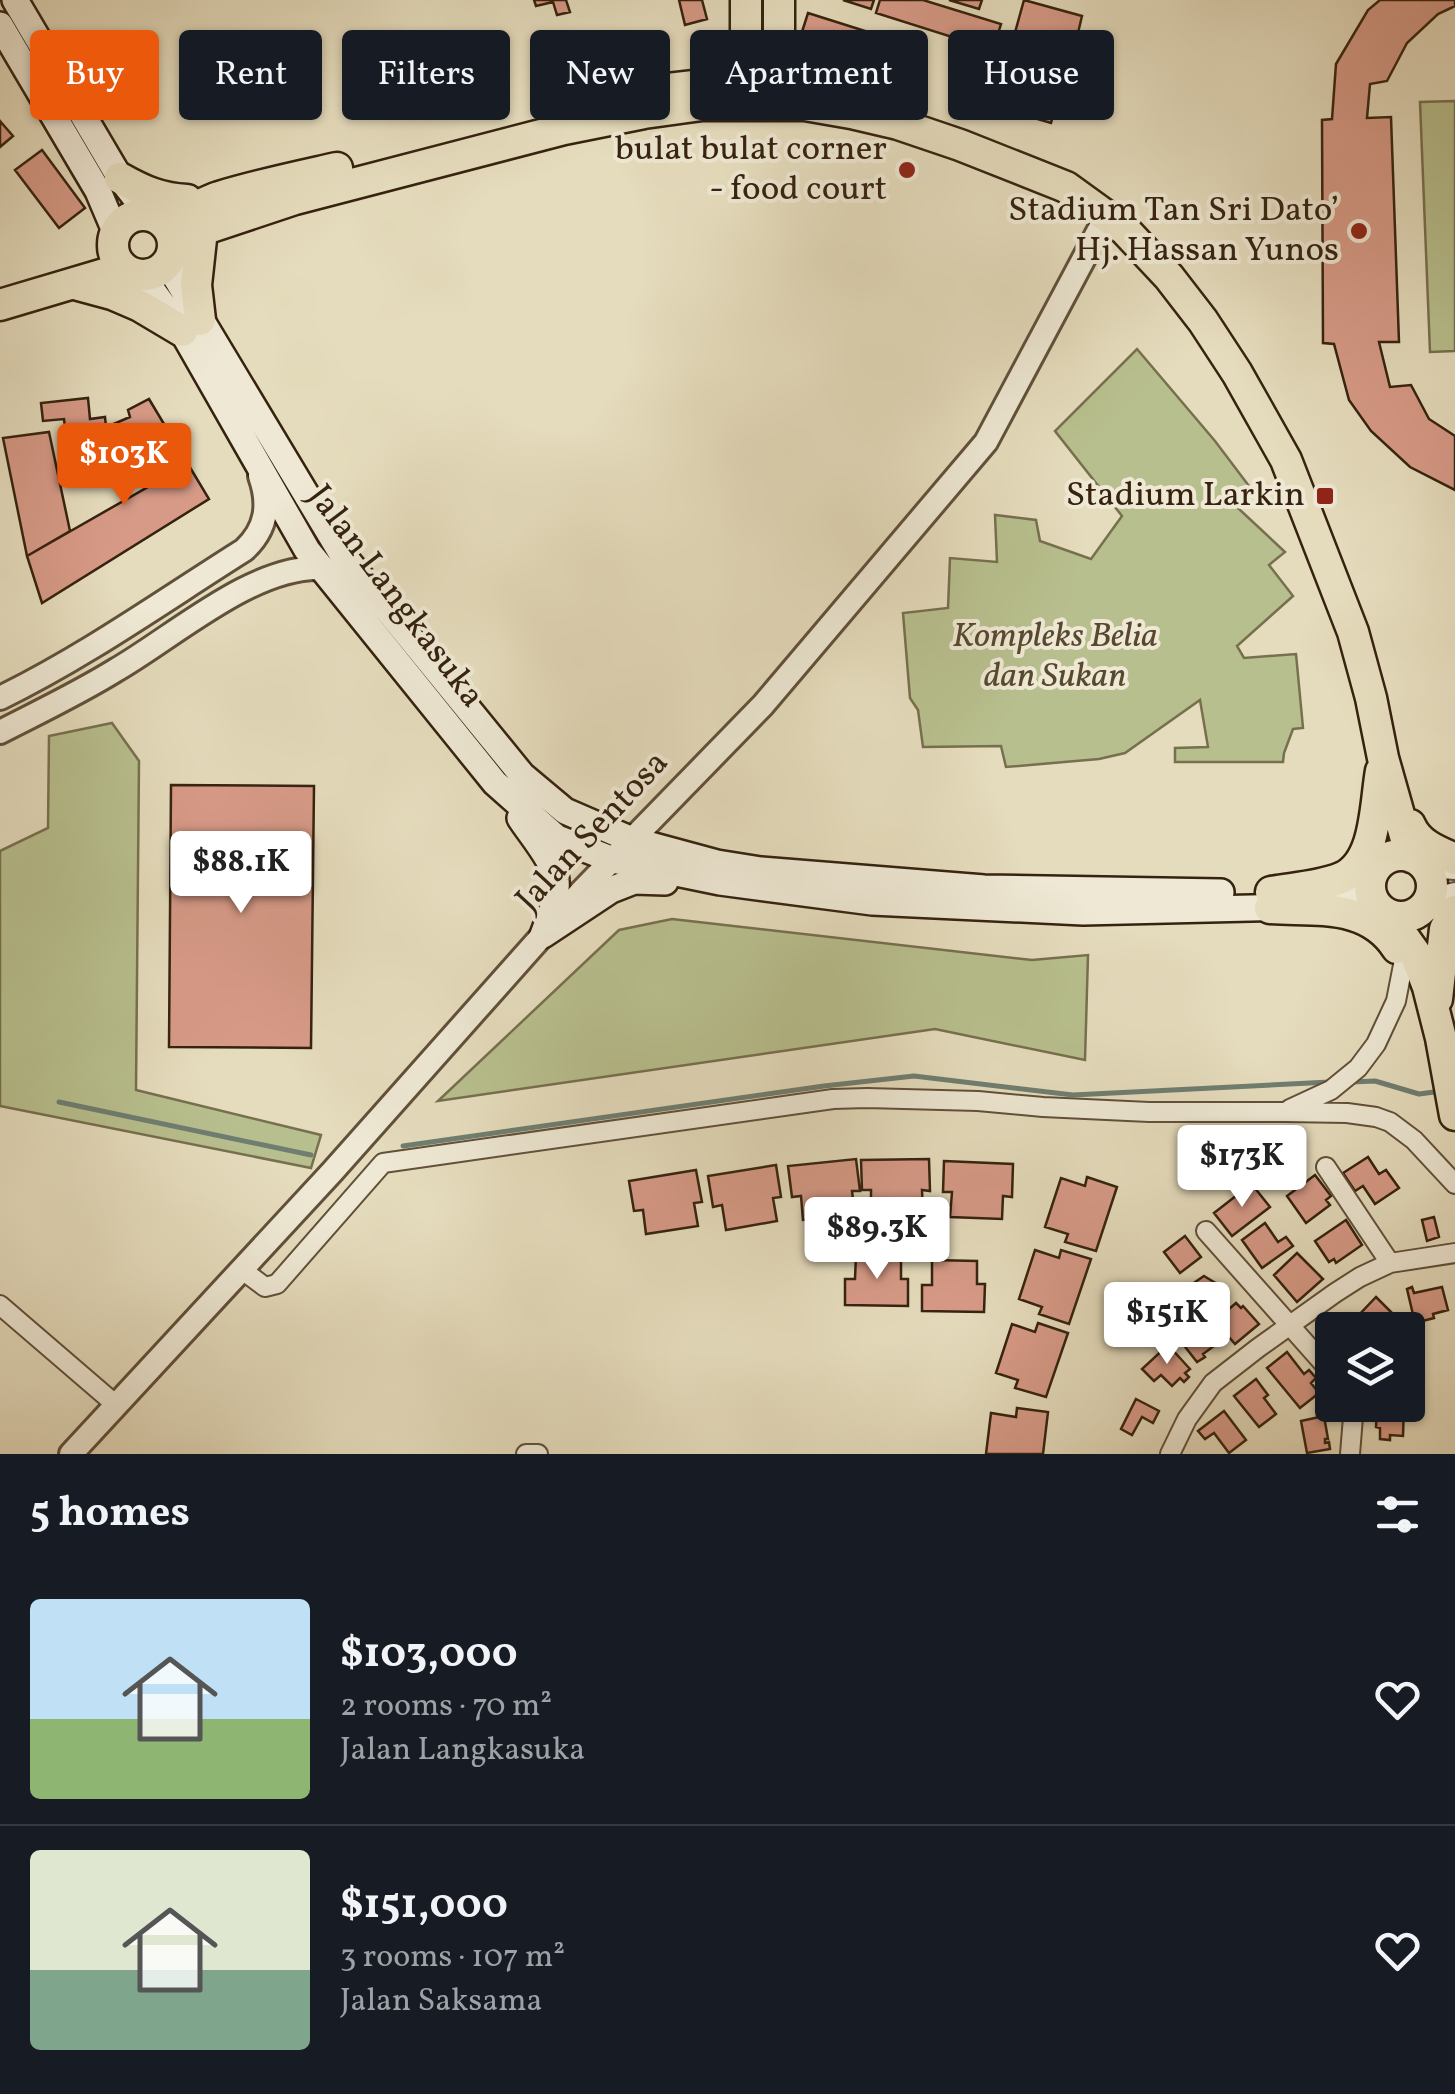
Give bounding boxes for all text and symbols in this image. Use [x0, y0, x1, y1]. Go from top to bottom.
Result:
chip: Buy [30, 30, 159, 120]
chip: Rent [179, 30, 322, 120]
chip: Filters [342, 30, 510, 120]
chip: New [530, 30, 670, 120]
chip: Apartment [690, 30, 928, 120]
chip: House [948, 30, 1114, 120]
place label: bulat bulat corner - food court [615, 126, 887, 214]
marker: bulat bulat corner - food court [896, 159, 918, 181]
place label: Stadium Tan Sri Dato’ Hj. Hassan Yunos [1008, 187, 1339, 275]
marker: Stadium Tan Sri Dato’ Hj. Hassan Yunos [1348, 220, 1370, 242]
pin: $103K [54, 423, 194, 508]
text: $103K [79, 433, 169, 477]
place label: Stadium Larkin [1066, 472, 1305, 520]
street label: Jalan Langkasuka [295, 475, 495, 719]
marker: Stadium Larkin [1314, 485, 1336, 507]
park label: Kompleks Belia dan Sukan [952, 613, 1158, 701]
street label: Jalan Sentosa [506, 741, 680, 923]
pin: $88.1K [160, 831, 322, 916]
text: $88.1K [192, 841, 290, 885]
pin: $173K [1172, 1125, 1312, 1210]
text: $173K [1199, 1135, 1285, 1179]
pin: $89.3K [796, 1197, 958, 1282]
text: $89.3K [827, 1207, 927, 1251]
pin: $151K [1097, 1282, 1237, 1367]
text: $151K [1126, 1292, 1208, 1336]
map controls [1315, 1312, 1425, 1422]
button: layers [1315, 1312, 1425, 1422]
text: 5 homes [30, 1485, 190, 1544]
icon: filters [1370, 1487, 1425, 1542]
text: $103,000 [340, 1626, 518, 1685]
icon: home [110, 1639, 230, 1759]
icon: heart [1370, 1672, 1425, 1727]
text: 2 rooms · 70 m² [340, 1685, 552, 1729]
text: Jalan Langkasuka [340, 1729, 585, 1773]
text: $151,000 [340, 1877, 508, 1936]
icon: home [110, 1890, 230, 2010]
icon: heart [1370, 1923, 1425, 1978]
text: 3 rooms · 107 m² [340, 1936, 565, 1980]
text: Jalan Saksama [340, 1980, 542, 2024]

